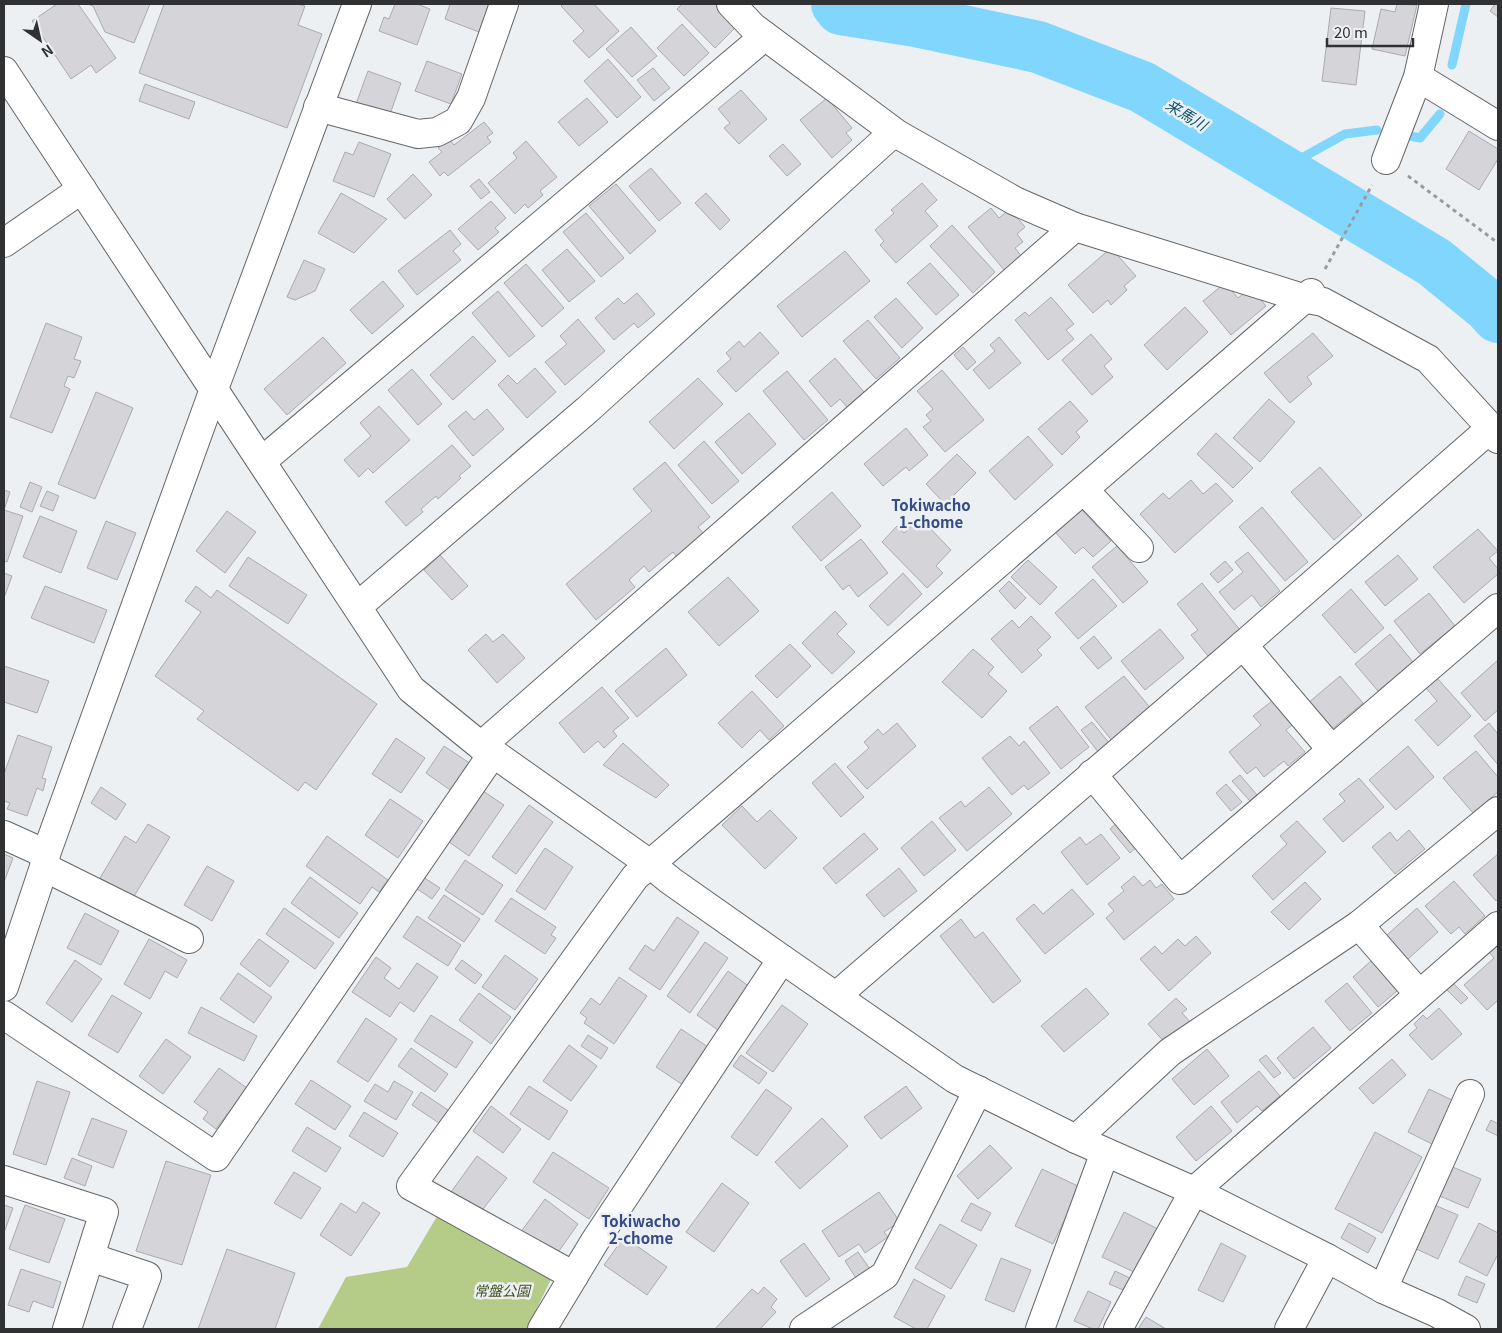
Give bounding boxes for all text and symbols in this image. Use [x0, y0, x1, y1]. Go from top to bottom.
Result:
north arrow [15, 15, 65, 65]
scale bar [1327, 15, 1413, 47]
text: 20 m [1334, 21, 1368, 42]
text: N [38, 40, 58, 63]
water label: 来馬川 [1162, 93, 1213, 136]
district label: Tokiwacho 1-chome [891, 494, 971, 532]
district label: Tokiwacho 2-chome [601, 1210, 681, 1248]
park label: 常盤公園 [474, 1280, 532, 1300]

